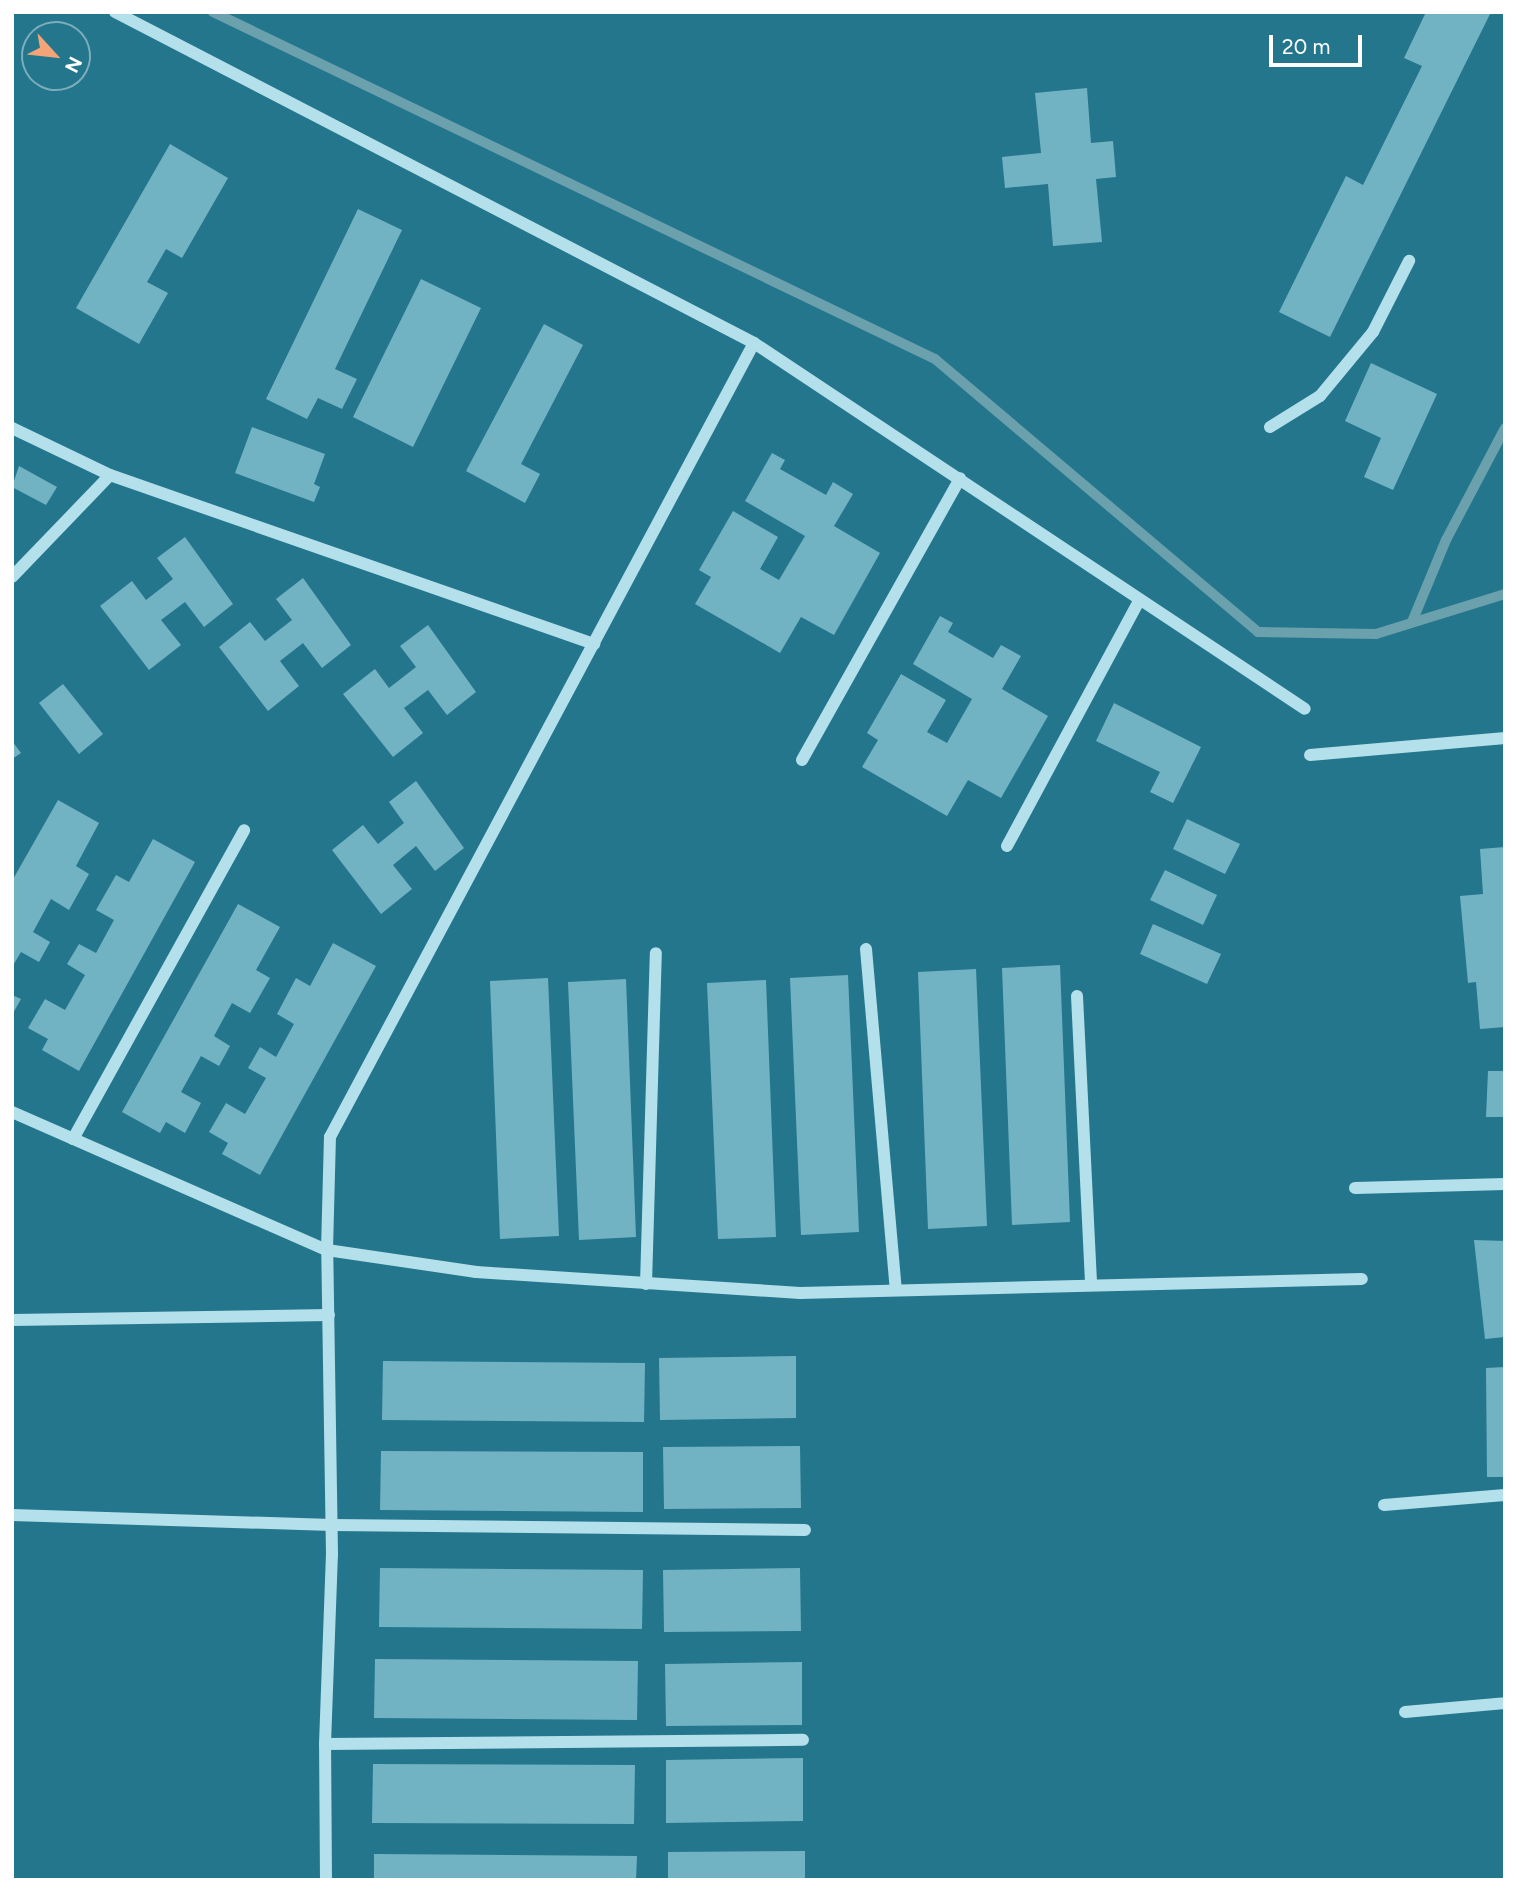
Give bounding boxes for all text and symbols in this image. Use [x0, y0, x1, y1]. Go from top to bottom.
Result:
north arrow [21, 21, 91, 91]
scale bar [1272, 21, 1365, 65]
text: 20 m [1282, 34, 1330, 59]
text: N [60, 53, 87, 77]

